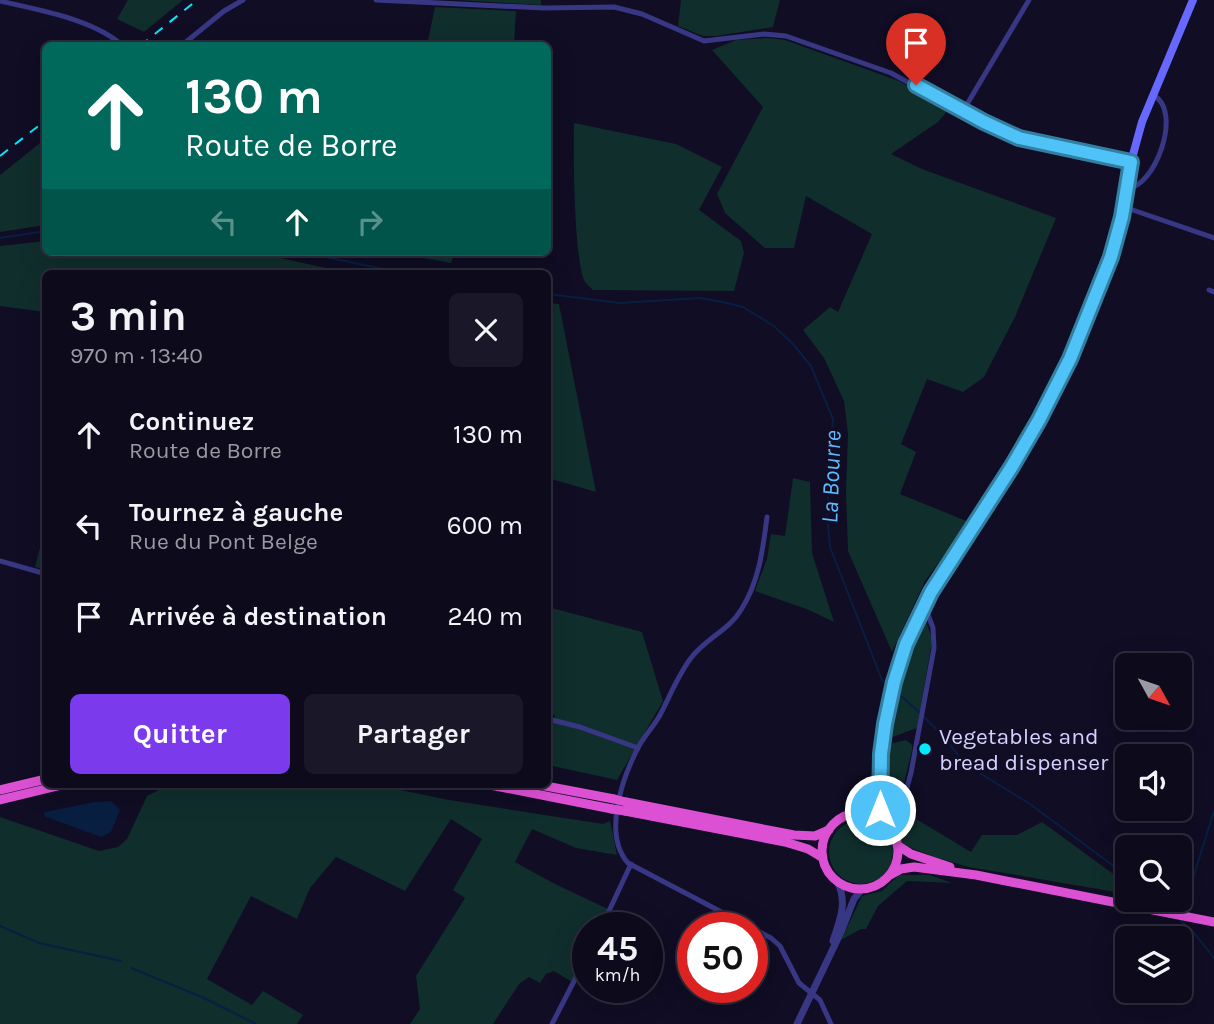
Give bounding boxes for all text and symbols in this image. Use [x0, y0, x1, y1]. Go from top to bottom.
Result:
pin [886, 13, 946, 85]
icon: arrive [897, 24, 935, 62]
text: 130 m [185, 68, 323, 125]
icon: ahead [70, 70, 161, 161]
text: Route de Borre [185, 127, 397, 164]
icon: left [205, 203, 243, 241]
icon: ahead [278, 203, 316, 241]
icon: right [351, 203, 389, 241]
text: 3 min [70, 291, 187, 341]
button: close [449, 293, 523, 367]
text: 970 m · 13:40 [70, 342, 203, 369]
text: Continuez [129, 406, 254, 437]
icon: ahead [70, 416, 108, 454]
text: 130 m [453, 419, 523, 450]
water label: La Bourre [815, 430, 847, 524]
text: Route de Borre [129, 437, 282, 464]
text: Tournez à gauche [129, 497, 343, 528]
icon: left [70, 507, 108, 545]
text: 600 m [447, 510, 523, 541]
text: Rue du Pont Belge [129, 528, 318, 555]
icon: arrive [70, 598, 108, 636]
text: Arrivée à destination [129, 601, 387, 632]
text: 240 m [447, 601, 523, 632]
north arrow [1115, 653, 1192, 730]
map controls [1115, 653, 1192, 1003]
button: Quitter [70, 694, 290, 774]
button: Partager [304, 694, 523, 774]
place label: Vegetables and bread dispenser [939, 723, 1109, 776]
marker: Vegetables and bread dispenser [917, 741, 933, 757]
button: sound [1115, 744, 1192, 821]
position arrow [843, 773, 917, 847]
button: search [1115, 835, 1192, 912]
speed limit sign: 50 [677, 912, 768, 1003]
button: layers [1115, 926, 1192, 1003]
text: 45 [597, 928, 638, 969]
text: km/h [595, 964, 640, 986]

